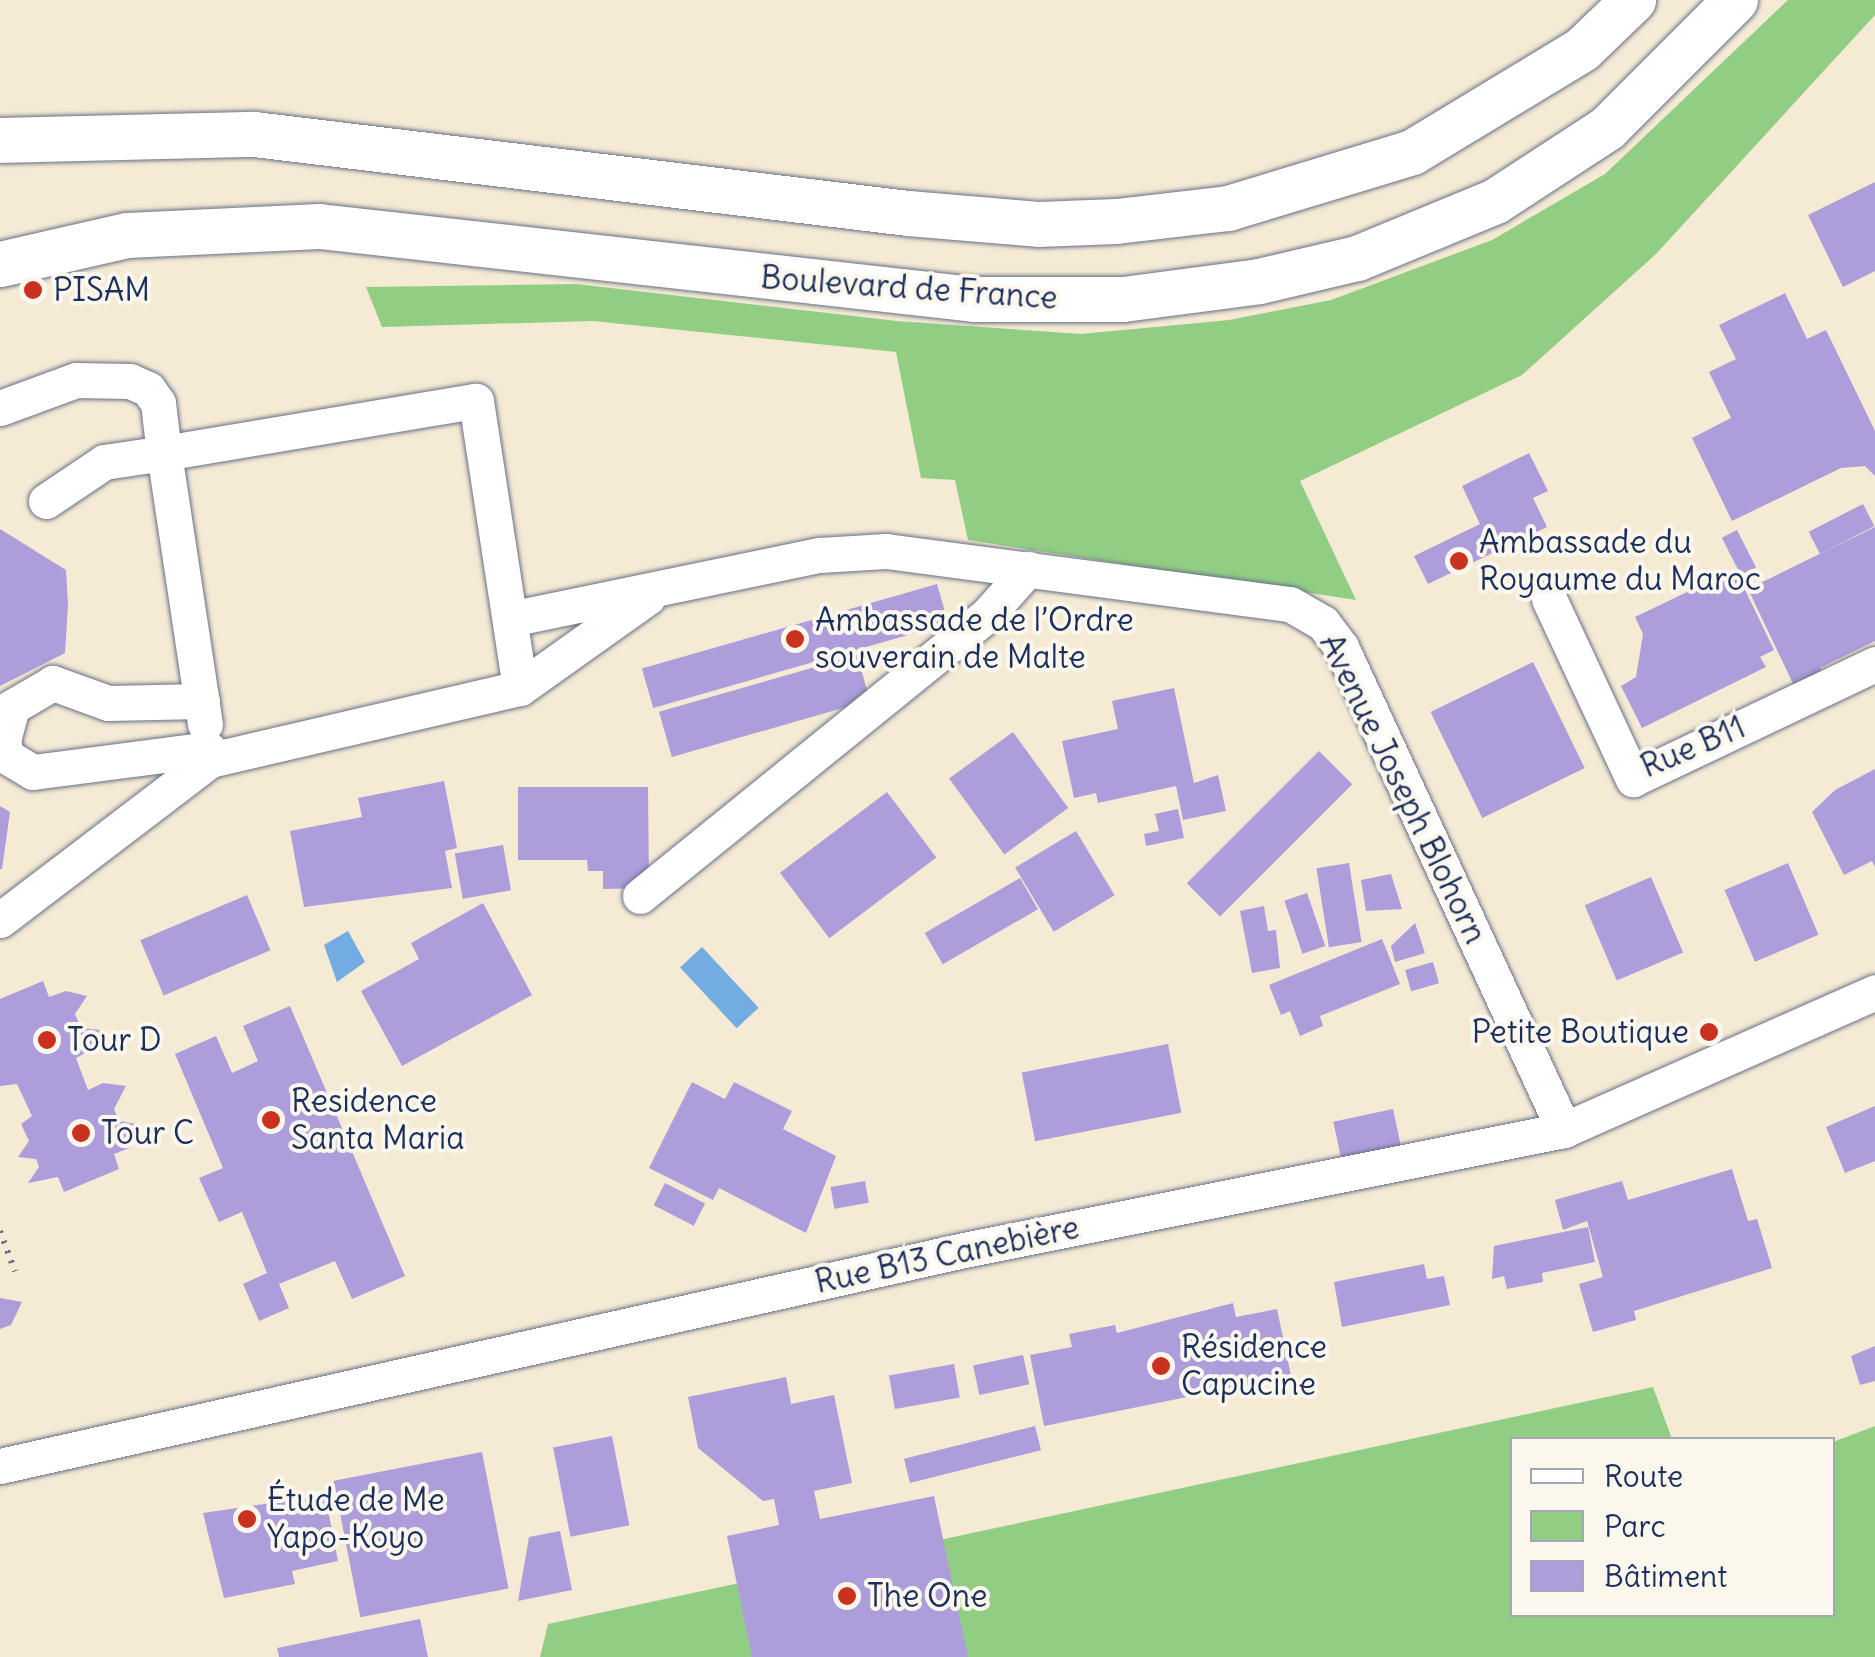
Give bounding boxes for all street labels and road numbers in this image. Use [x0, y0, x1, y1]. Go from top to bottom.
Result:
street label: Boulevard de France [759, 258, 1059, 318]
street label: Avenue Joseph Blohorn [1311, 628, 1495, 950]
street label: Rue B11 [1635, 708, 1751, 786]
street label: Rue B13 Canebière [811, 1208, 1083, 1302]

